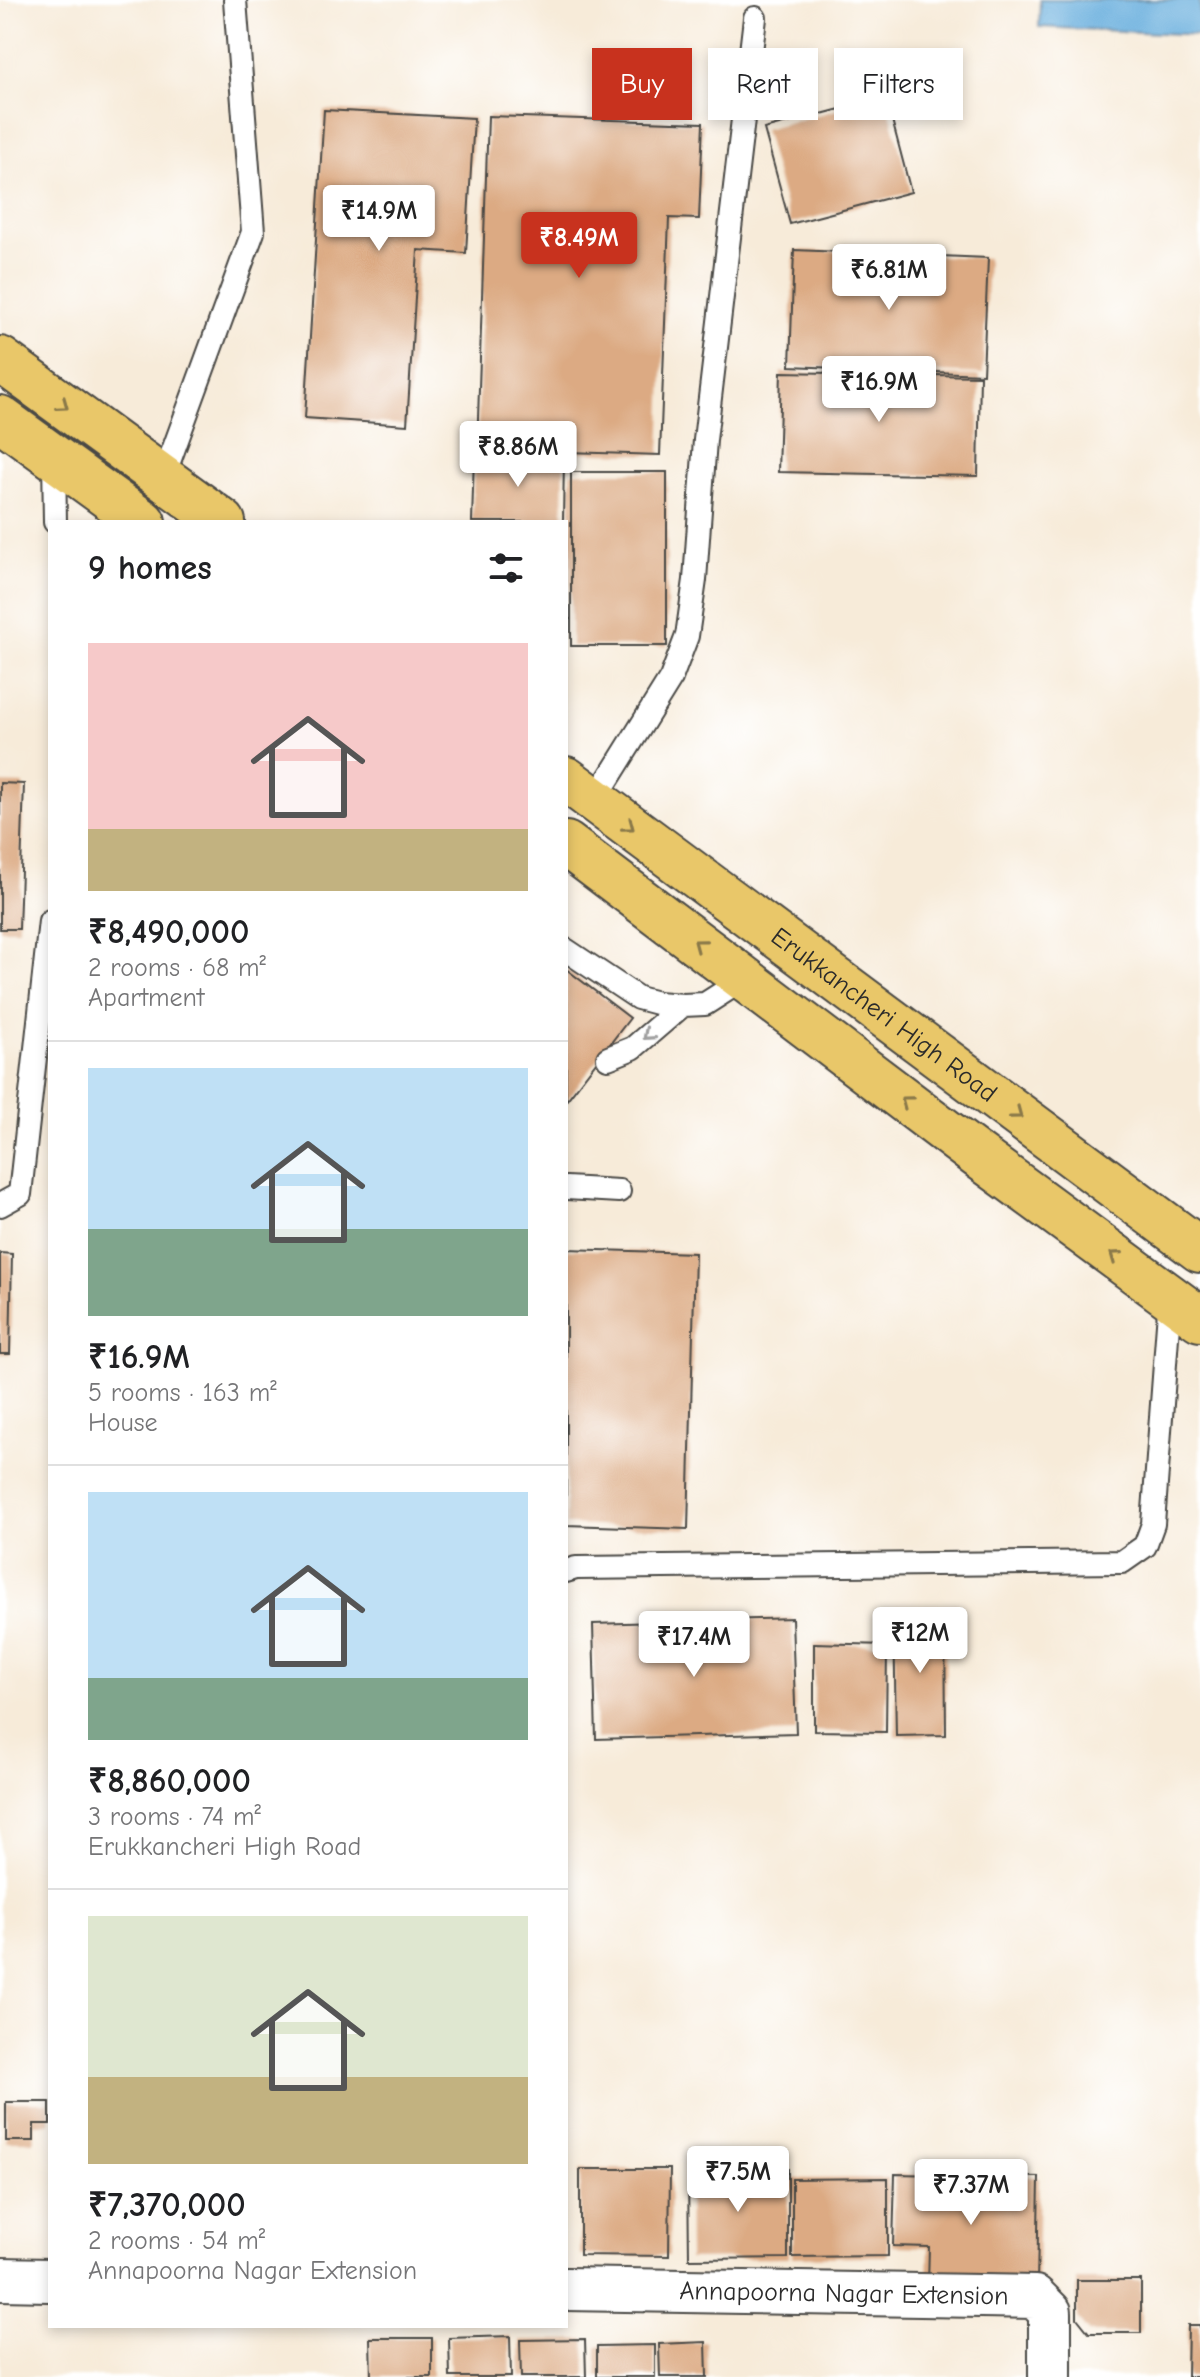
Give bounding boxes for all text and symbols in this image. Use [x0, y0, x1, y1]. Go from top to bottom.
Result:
chip: Buy [592, 48, 692, 120]
chip: Rent [708, 48, 818, 120]
chip: Filters [834, 48, 963, 120]
pin: ₹14.9M [314, 185, 444, 253]
text: ₹14.9M [341, 196, 417, 226]
pin: ₹8.49M [514, 212, 644, 280]
text: ₹8.49M [539, 223, 619, 253]
pin: ₹6.81M [824, 244, 954, 312]
text: ₹6.81M [850, 255, 928, 285]
pin: ₹16.9M [814, 356, 944, 424]
text: ₹16.9M [840, 367, 918, 397]
one-way arrow [54, 396, 69, 410]
pin: ₹8.86M [453, 421, 583, 489]
text: ₹8.86M [478, 432, 558, 462]
icon: filters [484, 546, 528, 590]
text: 9 homes [88, 548, 212, 588]
icon: home [236, 695, 380, 839]
one-way arrow [620, 816, 634, 830]
text: ₹8,490,000 [88, 912, 249, 952]
street label: Erukkancheri High Road [765, 922, 1003, 1109]
one-way arrow [693, 940, 707, 954]
text: 2 rooms · 68 m² [88, 953, 266, 983]
text: Apartment [88, 983, 204, 1013]
one-way arrow [643, 1025, 657, 1040]
one-way arrow [900, 1097, 915, 1111]
one-way arrow [1008, 1105, 1023, 1119]
icon: home [236, 1120, 380, 1264]
one-way arrow [1109, 1252, 1123, 1266]
text: ₹16.9M [88, 1337, 190, 1377]
text: 5 rooms · 163 m² [88, 1378, 277, 1408]
text: House [88, 1408, 158, 1438]
icon: home [236, 1544, 380, 1688]
pin: ₹12M [873, 1607, 967, 1675]
pin: ₹17.4M [629, 1611, 759, 1679]
text: ₹12M [891, 1618, 950, 1648]
text: ₹17.4M [657, 1622, 731, 1652]
text: ₹8,860,000 [88, 1761, 251, 1801]
text: 3 rooms · 74 m² [88, 1802, 261, 1832]
text: Erukkancheri High Road [88, 1832, 361, 1862]
icon: home [236, 1968, 380, 2112]
pin: ₹7.5M [682, 2146, 794, 2214]
text: ₹7.5M [705, 2157, 771, 2187]
pin: ₹7.37M [906, 2159, 1036, 2227]
text: ₹7.37M [933, 2170, 1009, 2200]
text: ₹7,370,000 [88, 2185, 246, 2225]
text: 2 rooms · 54 m² [88, 2226, 265, 2256]
text: Annapoorna Nagar Extension [88, 2256, 417, 2286]
street label: Annapoorna Nagar Extension [679, 2276, 1009, 2312]

